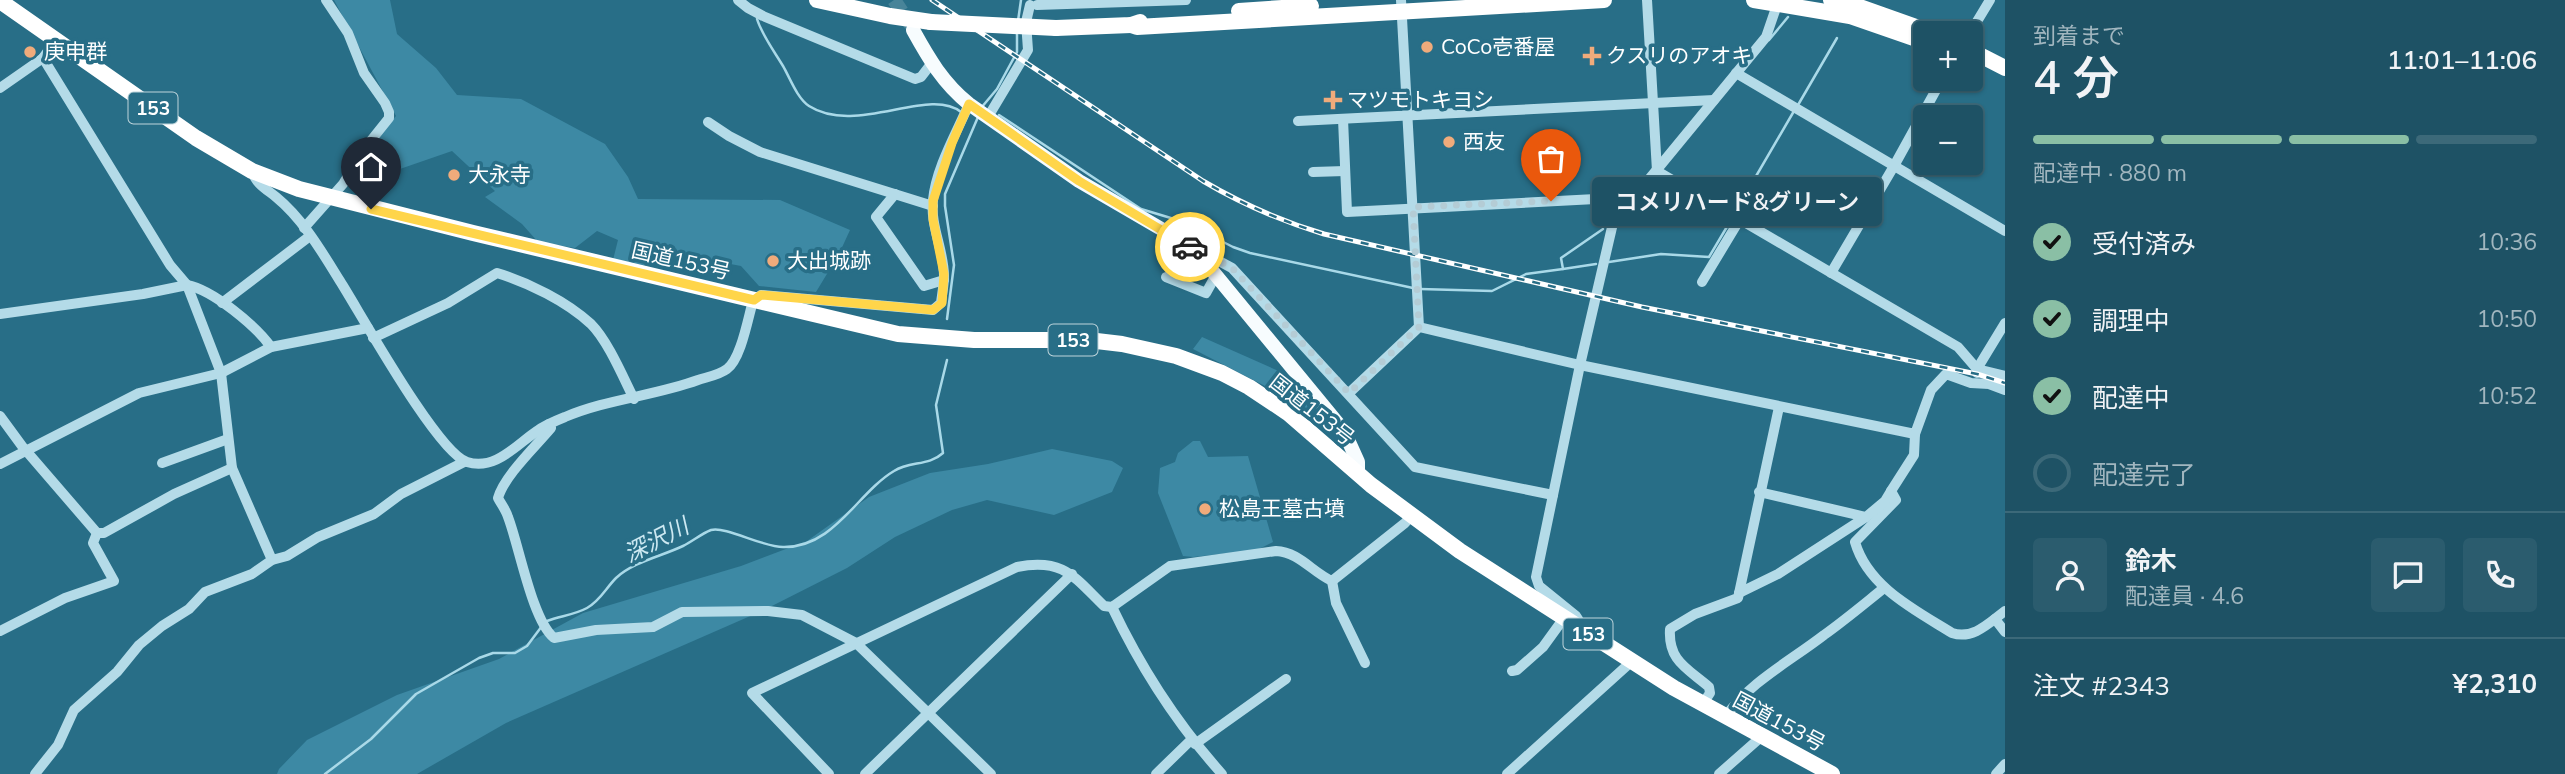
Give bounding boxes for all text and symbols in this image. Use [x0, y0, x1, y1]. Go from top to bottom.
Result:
map controls [1913, 21, 1983, 175]
button: + [1913, 21, 1983, 91]
text: 到着まで [2033, 21, 2125, 50]
place label: CoCo壱番屋 [1441, 33, 1555, 59]
place label: 庚申群 [44, 38, 107, 64]
marker: CoCo壱番屋 [1419, 39, 1435, 55]
place label: クスリのアオキ [1606, 42, 1752, 68]
text: 11:01–11:06 [2387, 43, 2537, 76]
marker: 庚申群 [22, 44, 38, 60]
marker: クスリのアオキ [1584, 48, 1600, 64]
text: 4 分 [2033, 48, 2119, 106]
place label: マツモトキヨシ [1347, 86, 1494, 112]
road number: 153 [128, 92, 178, 124]
marker: マツモトキヨシ [1325, 92, 1341, 108]
button: − [1913, 105, 1983, 175]
place label: 西友 [1463, 128, 1505, 154]
pin [1521, 129, 1581, 201]
marker: 西友 [1441, 134, 1457, 150]
pin [341, 137, 401, 209]
icon: bag [1532, 140, 1570, 178]
icon: home [352, 148, 390, 186]
text: 配達中 · 880 m [2033, 158, 2187, 187]
place label: 大永寺 [468, 161, 531, 187]
marker: 大永寺 [446, 167, 462, 183]
callout: コメリハード&グリーン [1593, 176, 1884, 226]
text: コメリハード&グリーン [1615, 187, 1859, 216]
courier [1155, 212, 1225, 282]
icon: check [2033, 223, 2071, 261]
text: 受付済み [2092, 227, 2196, 260]
text: 10:36 [2477, 227, 2537, 256]
icon: car [1171, 228, 1209, 266]
street label: 国道153号 [629, 236, 733, 284]
place label: 大出城跡 [787, 247, 871, 273]
marker: 大出城跡 [765, 253, 781, 269]
icon: check [2033, 300, 2071, 338]
text: 調理中 [2092, 304, 2170, 337]
text: 10:50 [2477, 304, 2537, 333]
road number: 153 [1048, 324, 1098, 356]
street label: 国道153号 [1265, 368, 1360, 450]
icon: check [2033, 377, 2071, 415]
text: 配達中 [2092, 381, 2170, 414]
text: 10:52 [2477, 381, 2537, 410]
text: 配達完了 [2092, 458, 2196, 491]
place label: 松島王墓古墳 [1219, 495, 1345, 521]
marker: 松島王墓古墳 [1197, 501, 1213, 517]
water label: 深沢川 [618, 510, 696, 568]
button: person [2033, 538, 2107, 612]
button: chat [2371, 538, 2445, 612]
button: phone [2463, 538, 2537, 612]
text: 鈴木 [2125, 544, 2177, 577]
text: 配達員 · 4.6 [2125, 581, 2244, 610]
road number: 153 [1564, 618, 1612, 650]
text: ¥2,310 [2453, 667, 2537, 700]
text: 注文 #2343 [2033, 669, 2170, 702]
street label: 国道153号 [1729, 686, 1830, 756]

